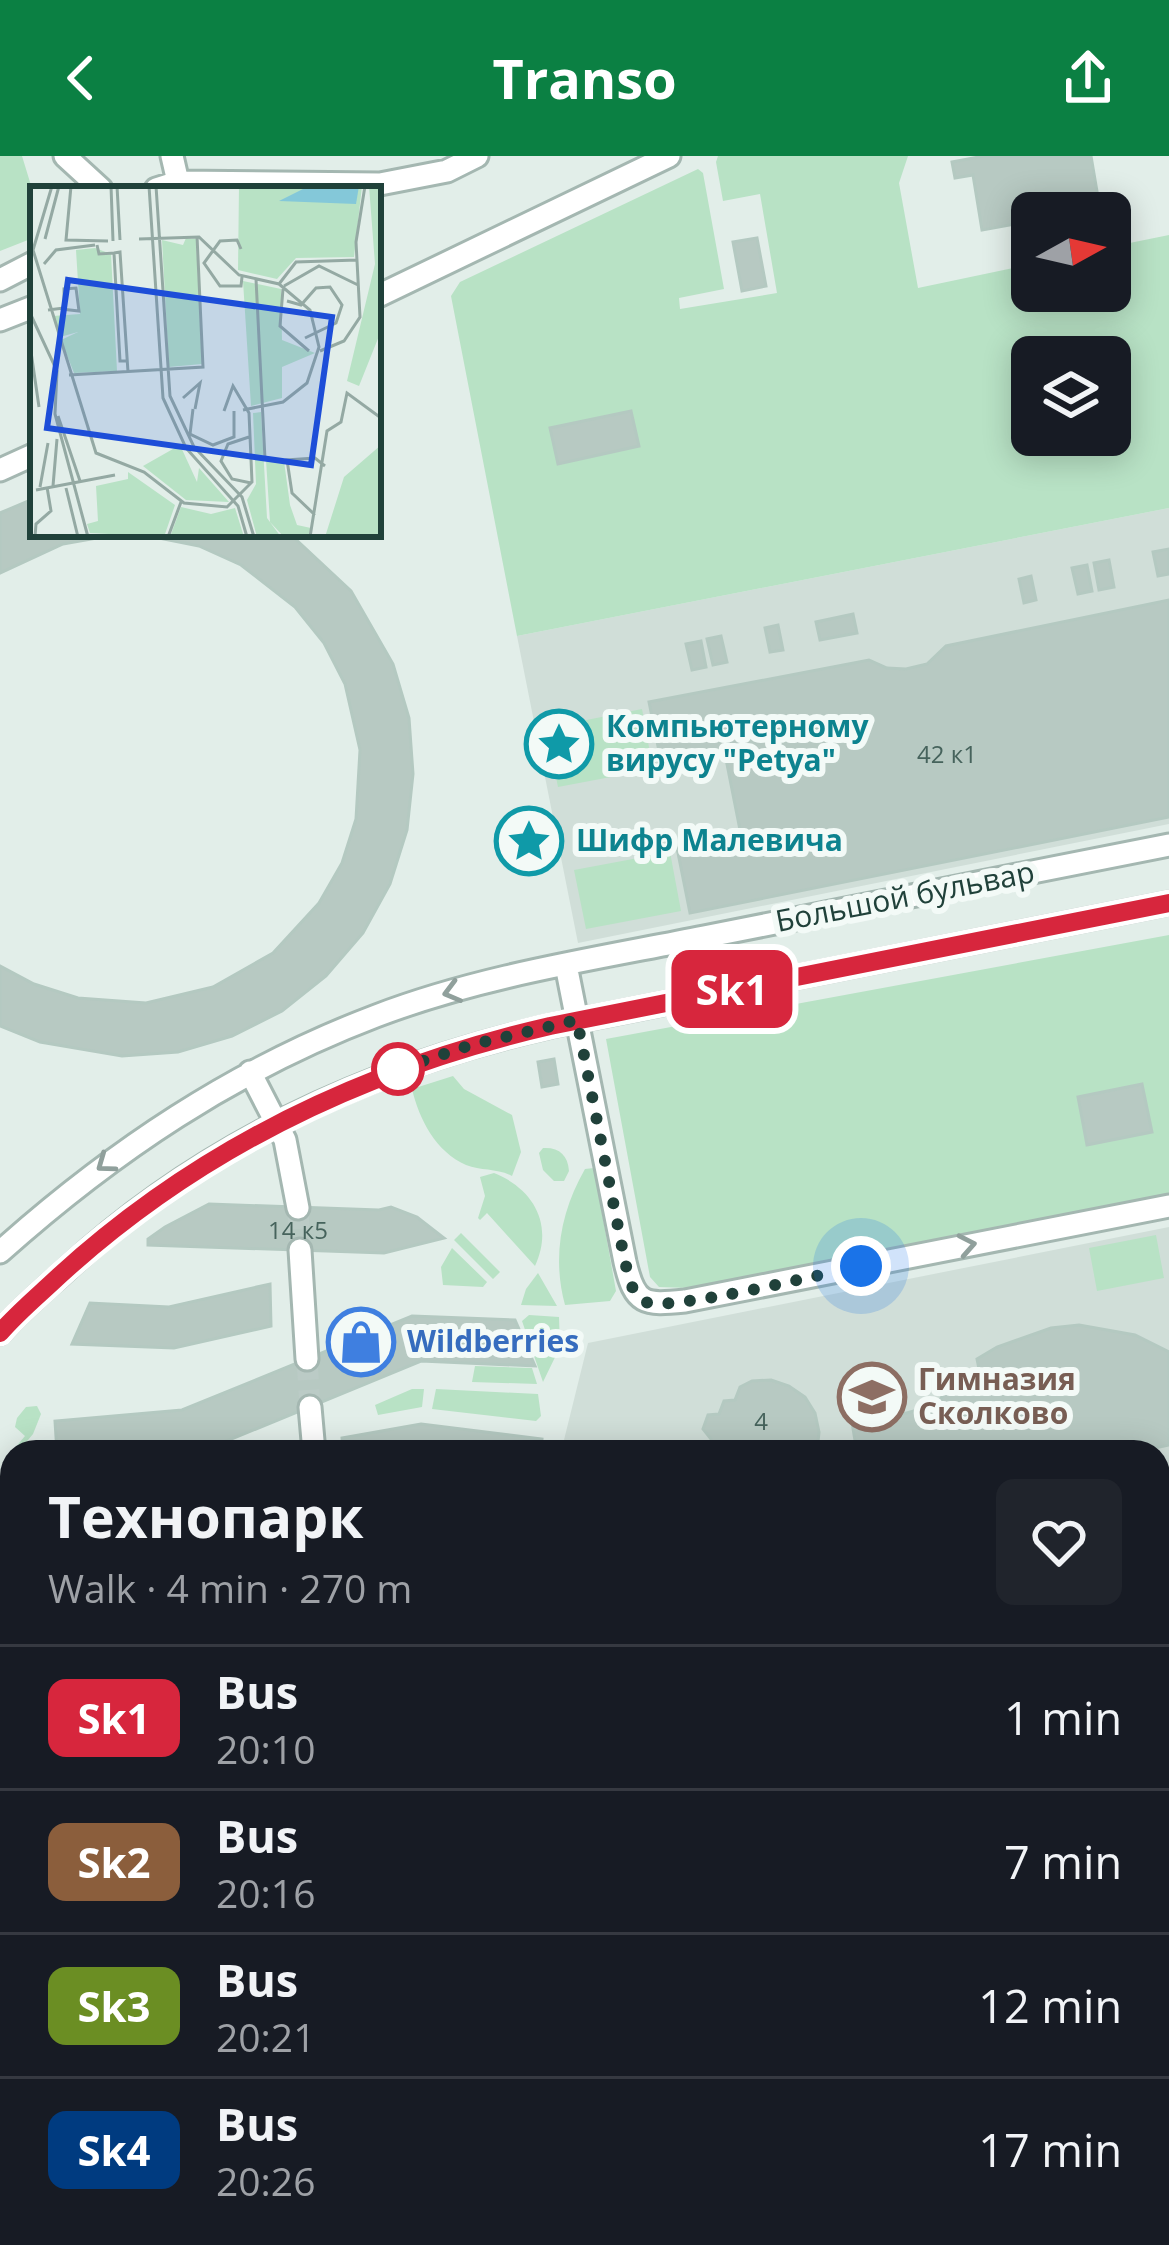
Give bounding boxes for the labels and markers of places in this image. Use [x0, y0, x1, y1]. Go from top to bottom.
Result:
place label: Компьютерному вирусу "Petya" [606, 705, 869, 780]
place icon: Компьютерному вирусу "Petya" [524, 709, 594, 779]
place icon: Шифр Малевича [494, 806, 564, 876]
place label: Шифр Малевича [576, 819, 843, 860]
unlabelled marker [373, 1044, 423, 1094]
shop icon: Wildberries [326, 1307, 396, 1377]
place label: Wildberries [407, 1320, 579, 1361]
place label: Гимназия Сколково [918, 1358, 1076, 1433]
school or university icon: Гимназия Сколково [837, 1362, 907, 1432]

